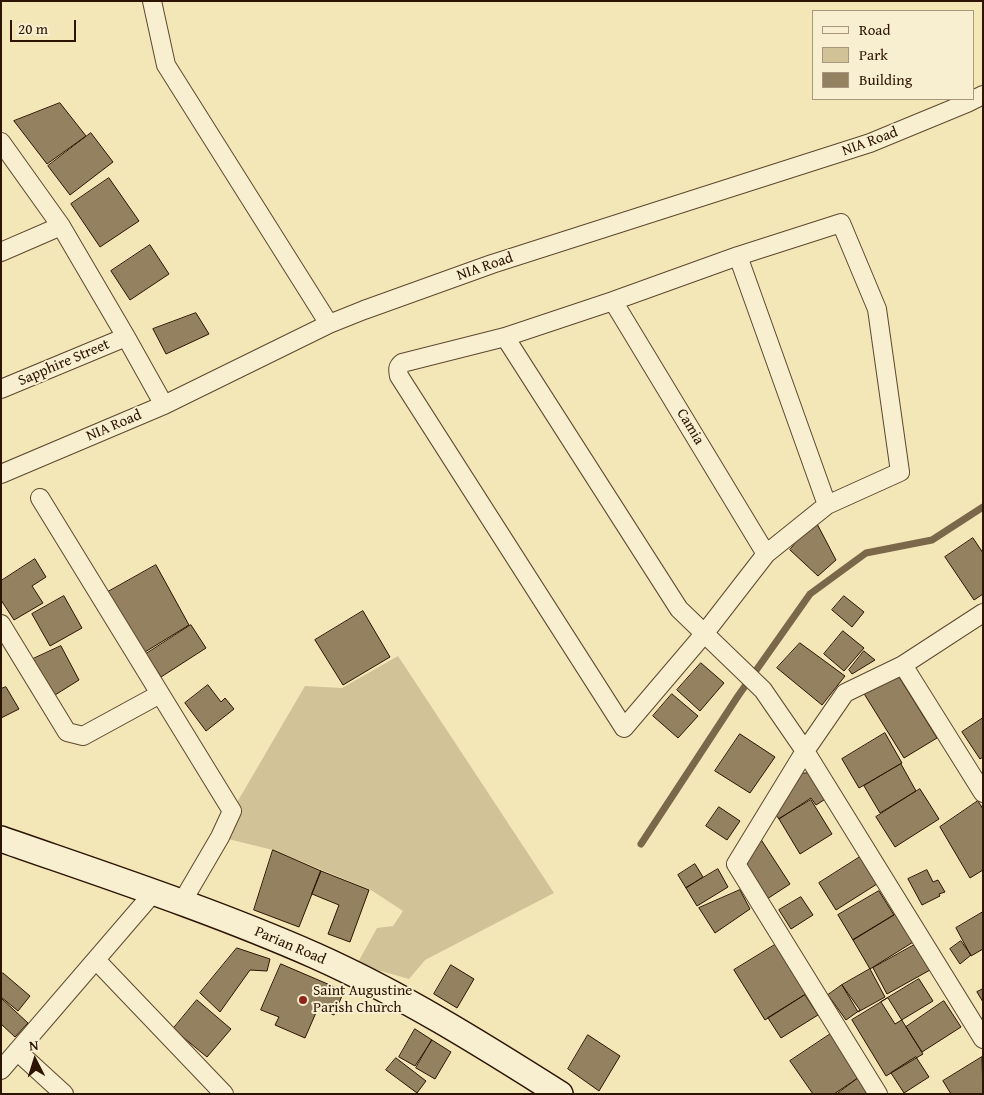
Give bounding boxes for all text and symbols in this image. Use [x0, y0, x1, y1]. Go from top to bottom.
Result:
scale bar [12, 10, 79, 42]
legend [812, 10, 974, 100]
text: 20 m [18, 18, 48, 39]
text: Road [859, 19, 890, 40]
text: Park [859, 44, 888, 65]
text: Building [859, 69, 912, 90]
street label: NIA Road [840, 124, 900, 160]
street label: NIA Road [455, 249, 515, 285]
street label: Sapphire Street [16, 336, 112, 390]
street label: NIA Road [84, 406, 144, 446]
street label: Camia [672, 406, 708, 448]
street label: Parian Road [252, 923, 328, 969]
place label: Saint Augustine Parish Church [313, 982, 412, 1017]
marker: Saint Augustine Parish Church [297, 994, 309, 1006]
north arrow [10, 1035, 60, 1085]
text: N [28, 1035, 39, 1055]

